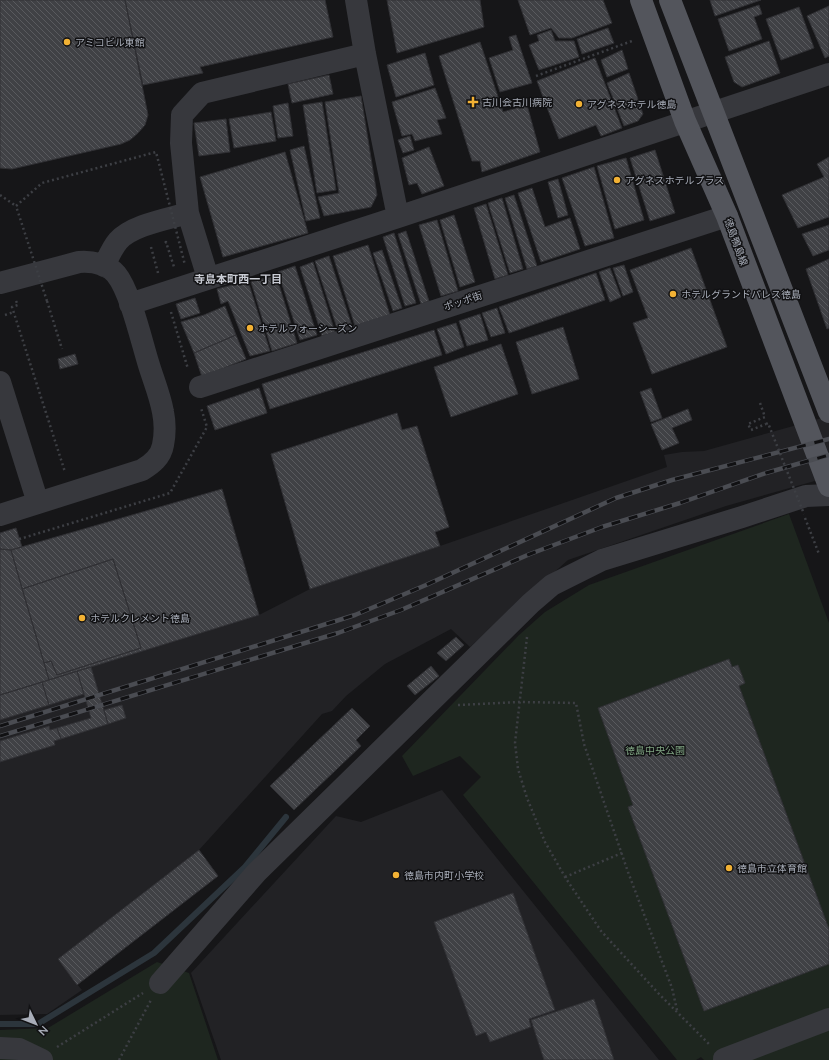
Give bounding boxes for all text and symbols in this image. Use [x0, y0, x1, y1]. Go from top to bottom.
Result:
place label: アミコビル東館 [75, 36, 145, 49]
marker: アミコビル東館 [62, 37, 72, 47]
marker: 古川会古川病院 [467, 96, 479, 108]
place label: 古川会古川病院 [482, 96, 552, 109]
place label: アグネスホテル徳島 [587, 98, 677, 111]
marker: アグネスホテル徳島 [574, 99, 584, 109]
place label: アグネスホテルプラス [625, 174, 724, 187]
marker: アグネスホテルプラス [612, 175, 622, 185]
street label: 徳島鴨島線 [721, 216, 751, 268]
district label: 寺島本町西一丁目 [194, 272, 282, 286]
place label: ホテルグランドパレス徳島 [681, 288, 801, 301]
street label: ポッポ街 [442, 289, 484, 313]
marker: ホテルグランドパレス徳島 [668, 289, 678, 299]
place label: ホテルフォーシーズン [258, 322, 357, 335]
marker: ホテルフォーシーズン [245, 323, 255, 333]
place label: ホテルクレメント徳島 [90, 612, 190, 625]
marker: ホテルクレメント徳島 [77, 613, 87, 623]
park label: 徳島中央公園 [625, 744, 685, 757]
place label: 徳島市立体育館 [737, 862, 807, 875]
marker: 徳島市立体育館 [724, 863, 734, 873]
place label: 徳島市内町小学校 [404, 869, 484, 882]
marker: 徳島市内町小学校 [391, 870, 401, 880]
north arrow [16, 1004, 56, 1044]
text: N [35, 1023, 51, 1039]

